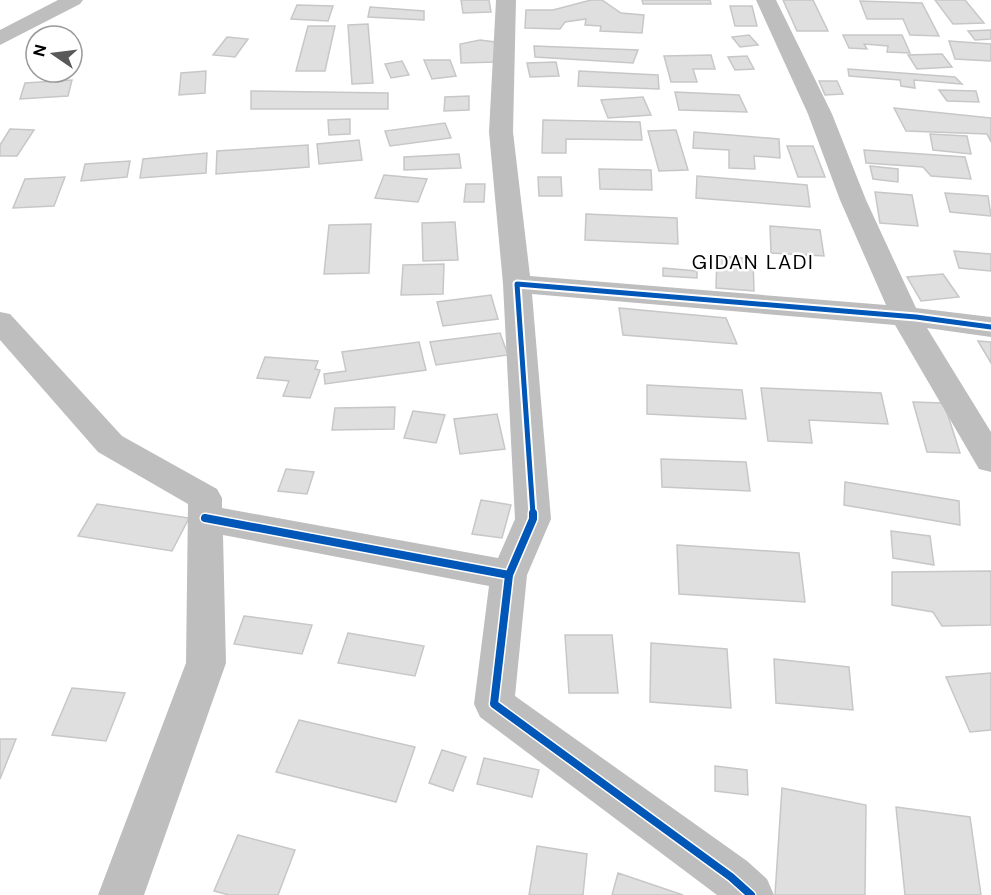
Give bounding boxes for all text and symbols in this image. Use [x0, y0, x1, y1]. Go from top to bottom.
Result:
north arrow [24, 24, 84, 84]
text: N [28, 42, 52, 59]
district label: GIDAN LADI [692, 249, 814, 275]

